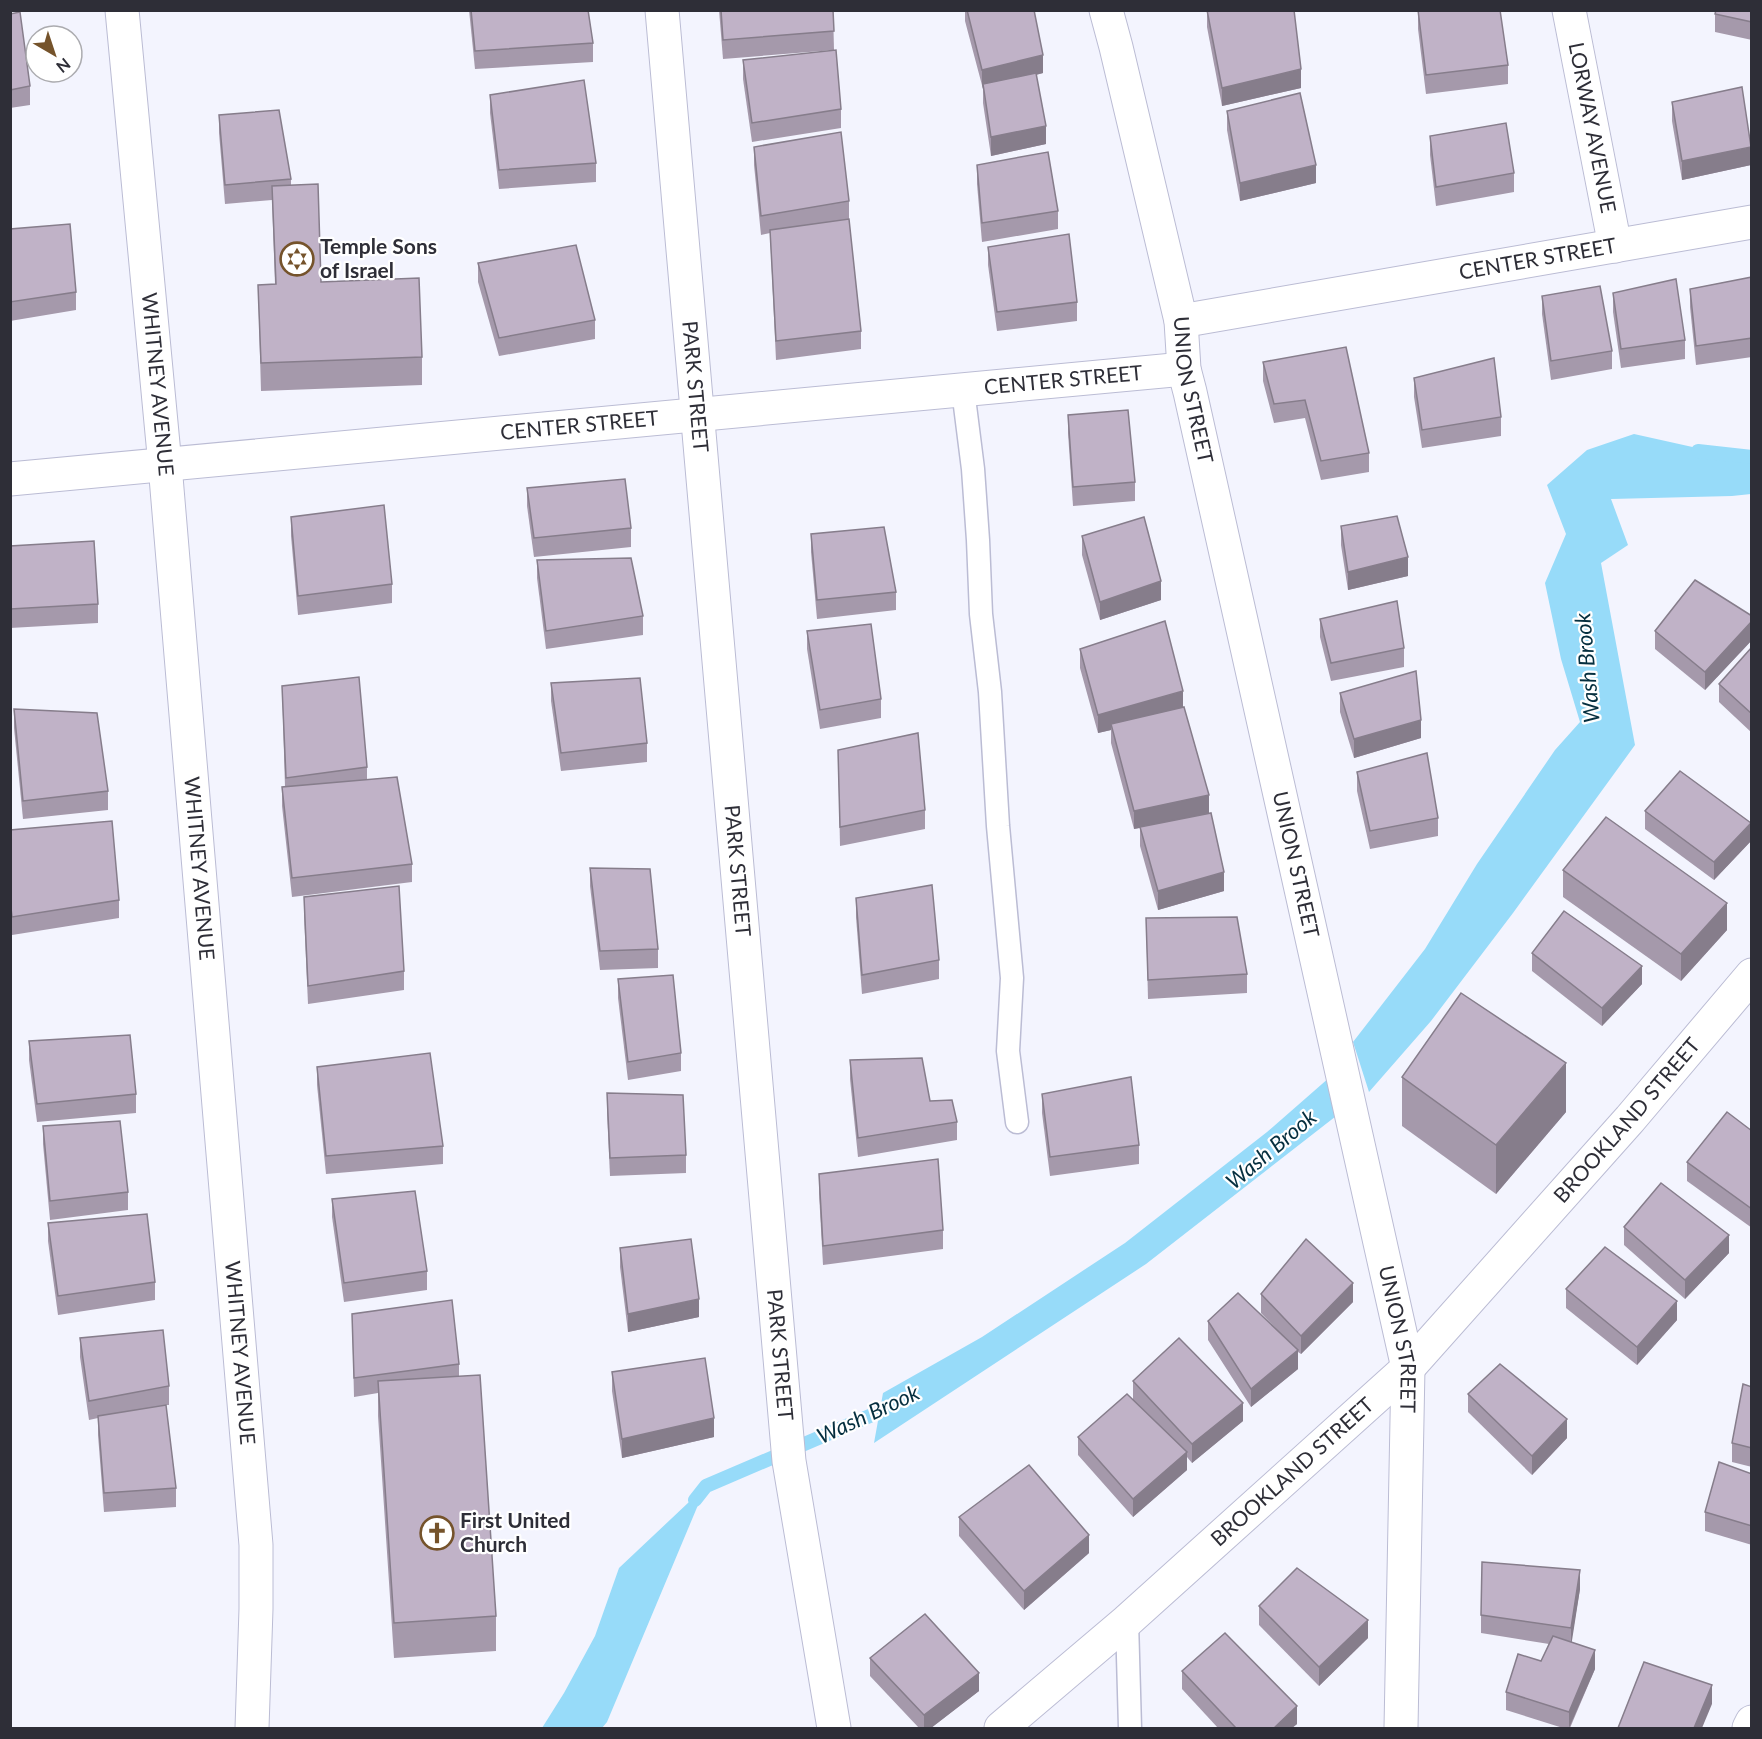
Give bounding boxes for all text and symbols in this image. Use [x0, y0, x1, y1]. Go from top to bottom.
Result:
north arrow [24, 24, 84, 84]
street label: LORWAY AVENUE [1565, 40, 1622, 215]
text: N [53, 55, 75, 77]
street label: CENTER STREET [1457, 232, 1618, 284]
place label: Temple Sons of Israel [320, 233, 437, 282]
synagogue icon: Temple Sons of Israel [279, 241, 315, 277]
street label: WHITNEY AVENUE [138, 291, 180, 477]
street label: UNION STREET [1170, 316, 1220, 466]
street label: PARK STREET [678, 320, 715, 454]
street label: CENTER STREET [983, 359, 1144, 399]
street label: CENTER STREET [499, 404, 660, 444]
water label: Wash Brook [1568, 611, 1605, 724]
street label: WHITNEY AVENUE [180, 776, 221, 961]
street label: UNION STREET [1269, 789, 1326, 940]
street label: PARK STREET [721, 804, 757, 938]
street label: BROOKLAND STREET [1548, 1032, 1705, 1207]
water label: Wash Brook [1220, 1103, 1322, 1194]
street label: WHITNEY AVENUE [221, 1260, 261, 1446]
street label: UNION STREET [1374, 1263, 1422, 1414]
street label: PARK STREET [763, 1288, 799, 1422]
water label: Wash Brook [812, 1378, 924, 1449]
street label: BROOKLAND STREET [1205, 1391, 1378, 1551]
place label: First United Church [460, 1507, 570, 1556]
church icon: First United Church [419, 1515, 455, 1551]

